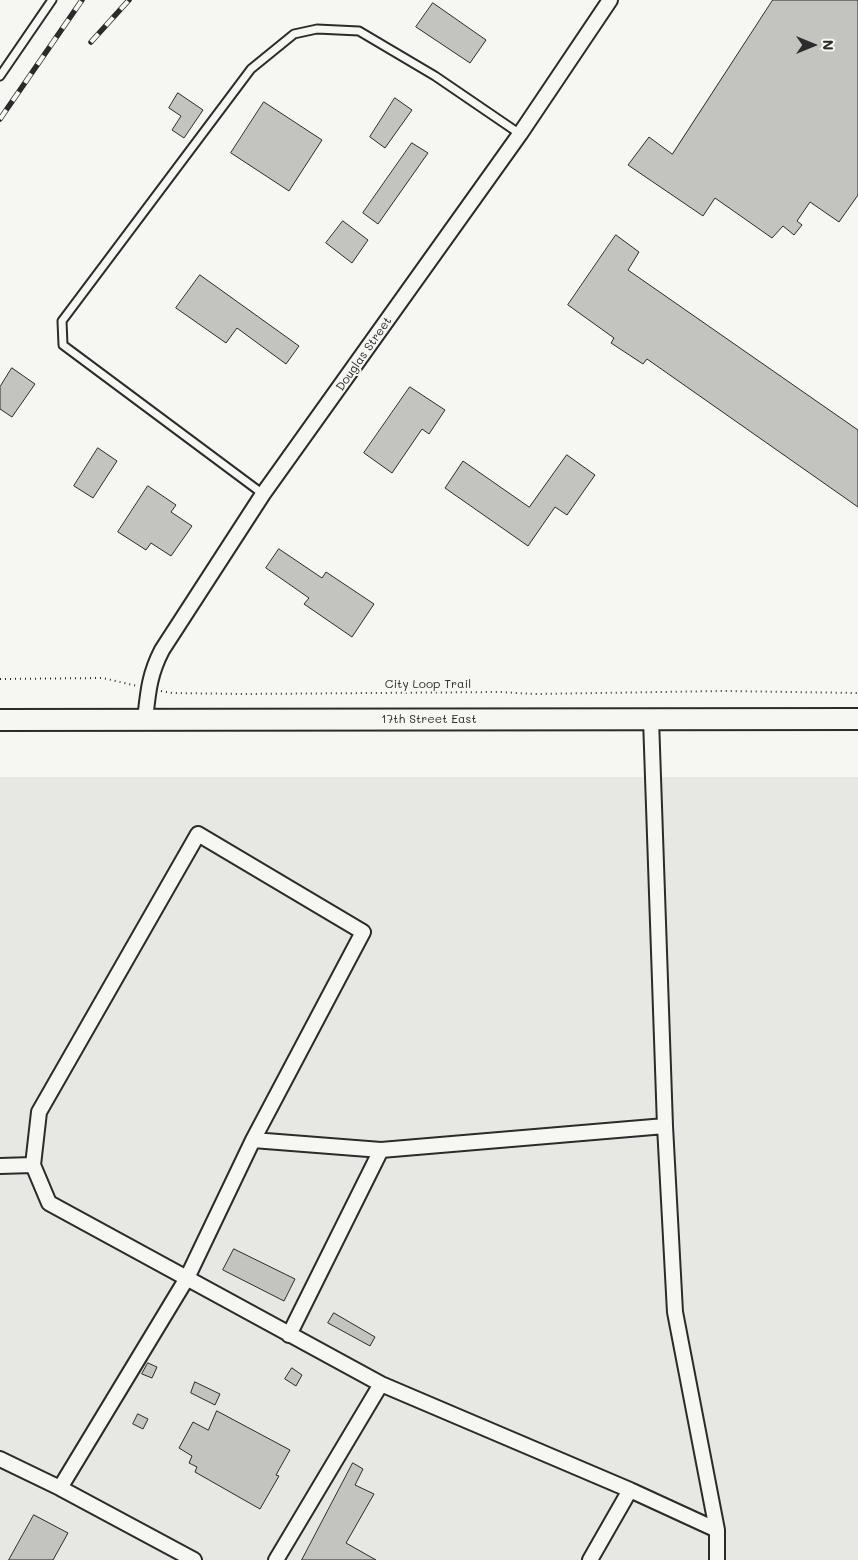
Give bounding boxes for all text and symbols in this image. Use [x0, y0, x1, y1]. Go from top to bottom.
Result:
north arrow [788, 20, 838, 70]
text: N [819, 40, 838, 50]
street label: Douglas Street [333, 314, 395, 394]
street label: City Loop Trail [385, 677, 471, 691]
street label: 17th Street East [381, 712, 477, 726]

